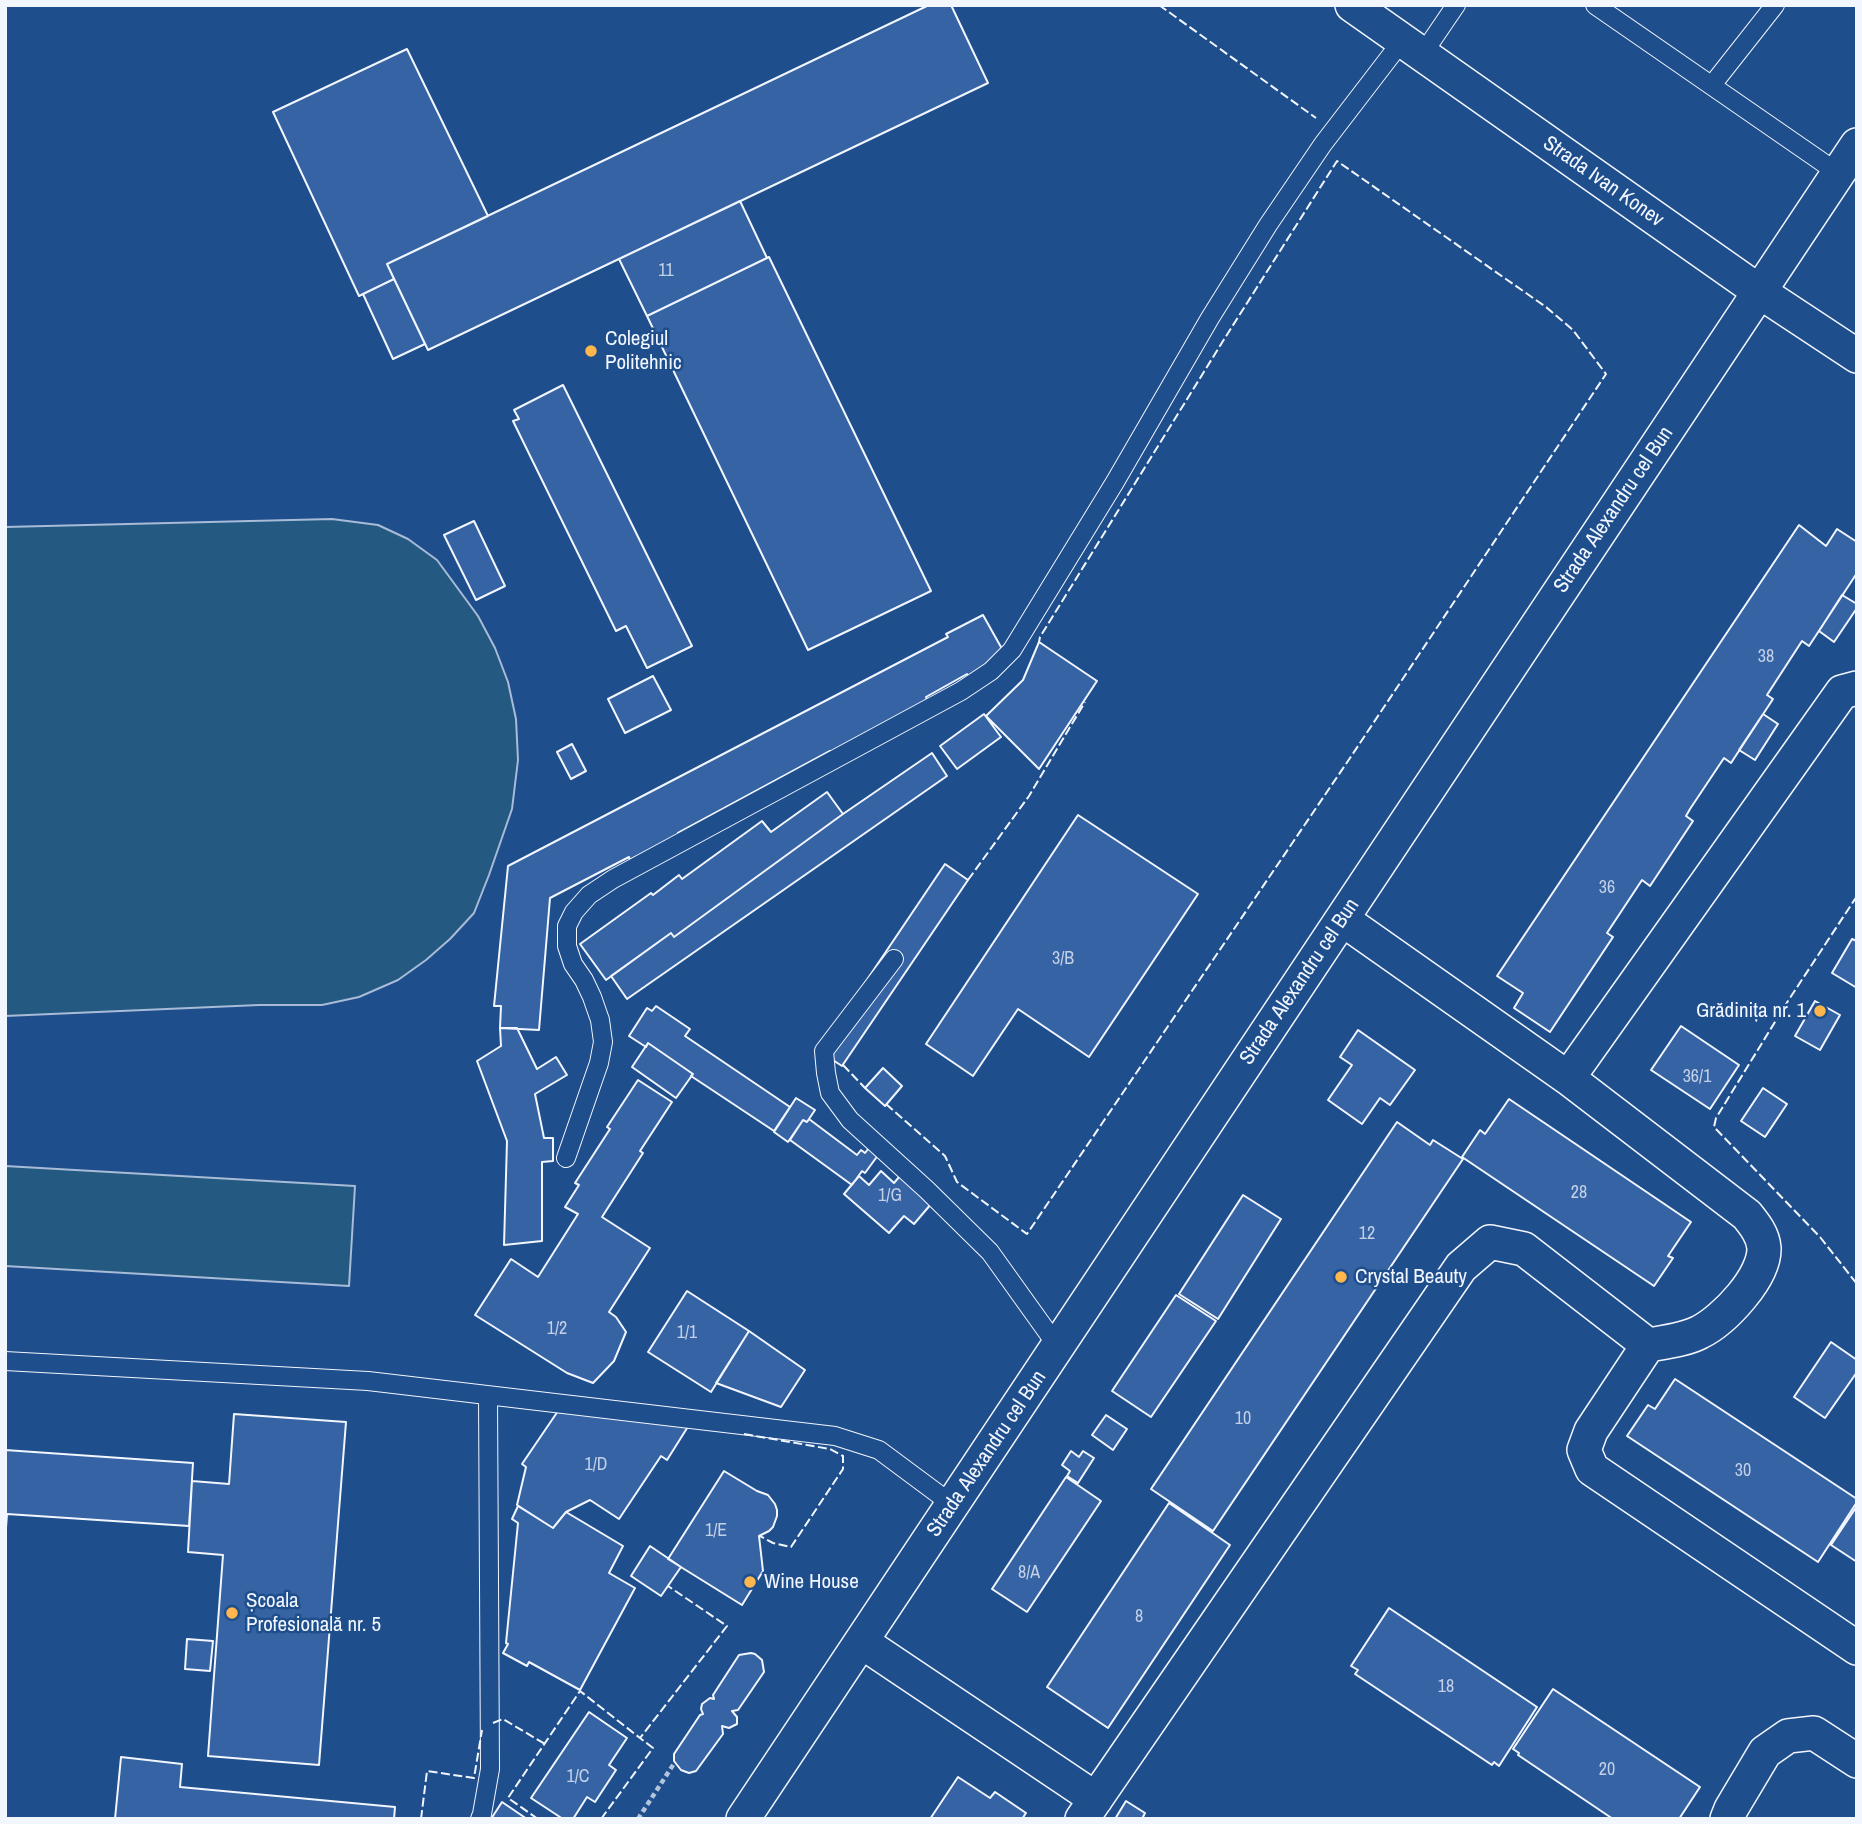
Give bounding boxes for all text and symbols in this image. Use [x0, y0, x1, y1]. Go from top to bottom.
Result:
street label: Strada Ivan Konev [1538, 131, 1668, 233]
house number: 11 [658, 260, 674, 282]
place label: Colegiul Politehnic [605, 326, 682, 376]
marker: Colegiul Politehnic [583, 343, 599, 359]
street label: Strada Alexandru cel Bun [1549, 422, 1679, 598]
house number: 38 [1758, 646, 1774, 668]
house number: 36 [1599, 877, 1615, 899]
street label: Strada Alexandru cel Bun [1235, 894, 1365, 1070]
house number: 3/B [1052, 948, 1074, 970]
place label: Grădinița nr. 1 [1696, 998, 1806, 1024]
marker: Grădinița nr. 1 [1812, 1003, 1828, 1019]
house number: 36/1 [1683, 1066, 1711, 1088]
house number: 28 [1571, 1182, 1587, 1204]
house number: 1/G [878, 1185, 902, 1207]
house number: 12 [1359, 1223, 1375, 1245]
place label: Crystal Beauty [1355, 1264, 1467, 1290]
marker: Crystal Beauty [1333, 1269, 1349, 1285]
house number: 1/2 [547, 1318, 567, 1340]
house number: 1/1 [677, 1322, 697, 1344]
street label: Strada Alexandru cel Bun [922, 1366, 1052, 1542]
house number: 10 [1235, 1408, 1251, 1430]
house number: 1/D [585, 1454, 607, 1476]
house number: 30 [1735, 1460, 1751, 1482]
house number: 1/E [705, 1520, 727, 1542]
house number: 8/A [1018, 1562, 1040, 1584]
place label: Wine House [764, 1569, 859, 1595]
marker: Wine House [742, 1574, 758, 1590]
place label: Școala Profesională nr. 5 [246, 1588, 381, 1638]
marker: Școala Profesională nr. 5 [224, 1605, 240, 1621]
house number: 8 [1135, 1606, 1143, 1628]
house number: 18 [1438, 1676, 1454, 1698]
house number: 20 [1599, 1759, 1615, 1781]
house number: 1/C [567, 1766, 589, 1788]

